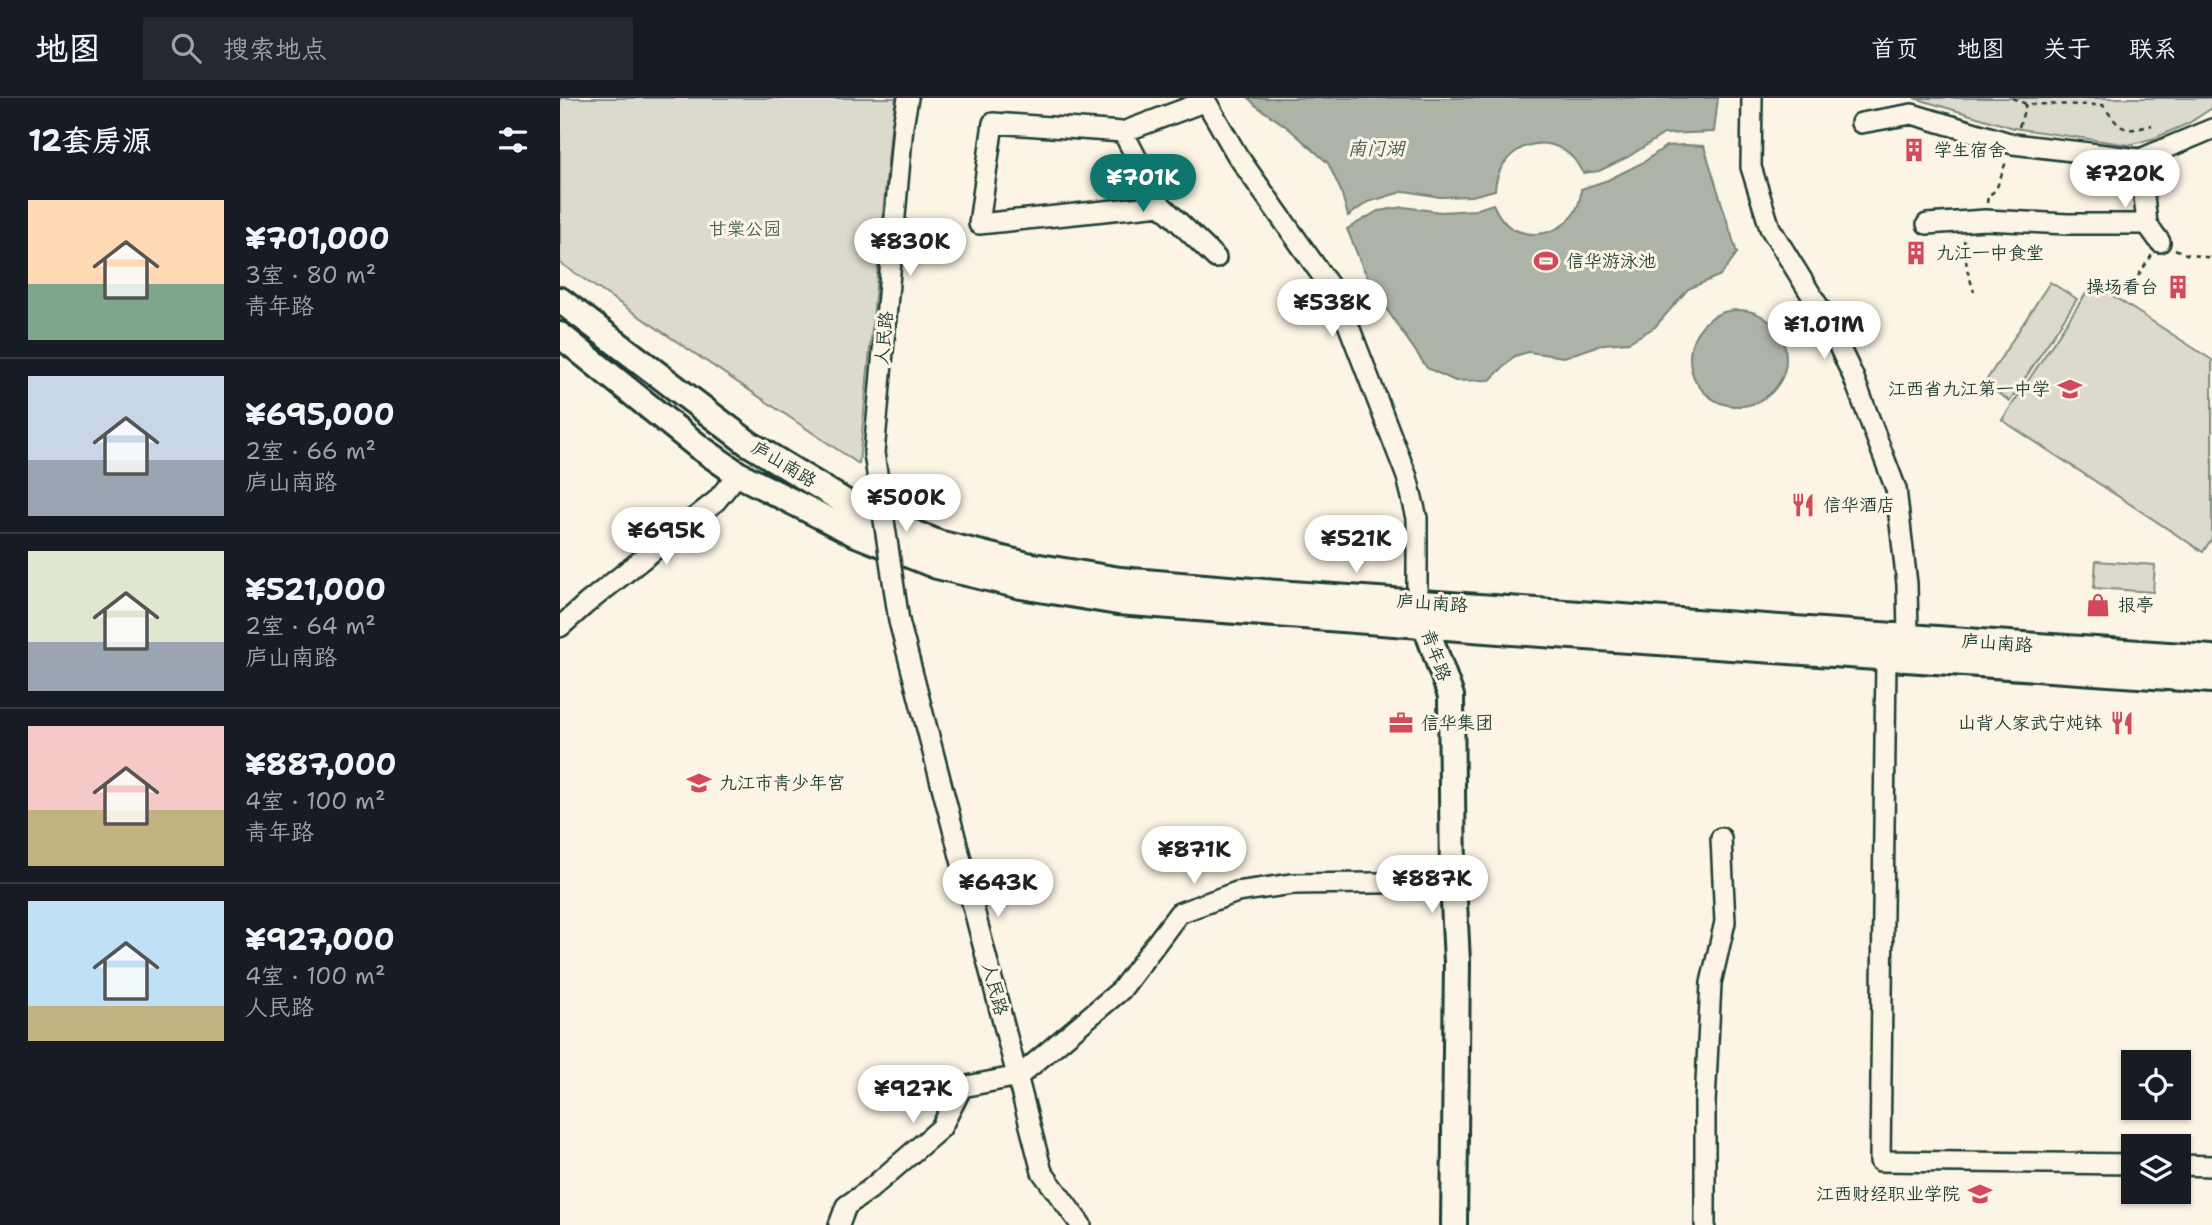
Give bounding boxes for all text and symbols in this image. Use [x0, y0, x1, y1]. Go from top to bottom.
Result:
search box [143, 17, 633, 80]
text: 地图 [35, 26, 101, 71]
icon: search [167, 29, 205, 67]
text: 搜索地点 [223, 31, 327, 66]
text: 首页 [1871, 33, 1919, 65]
text: 地图 [1957, 33, 2005, 65]
text: 关于 [2043, 33, 2091, 65]
text: 联系 [2129, 33, 2177, 65]
text: 12套房源 [28, 120, 152, 161]
icon: filters [494, 121, 532, 159]
water label: 南门湖 [1347, 136, 1406, 161]
building icon: 学生宿舍 [1900, 136, 1928, 164]
place label: 学生宿舍 [1934, 138, 2006, 162]
pin: ¥720K [2076, 150, 2174, 210]
pin: ¥701K [1094, 155, 1192, 214]
text: ¥720K [2086, 158, 2164, 188]
text: ¥701K [1106, 162, 1180, 192]
park label: 甘棠公园 [709, 217, 781, 241]
text: ¥701,000 [245, 218, 390, 259]
pin: ¥830K [861, 218, 959, 278]
text: ¥830K [870, 226, 950, 256]
icon: home [84, 228, 168, 312]
building icon: 九江一中食堂 [1902, 239, 1930, 267]
place label: 九江一中食堂 [1936, 241, 2044, 265]
sports icon: 信华游泳池 [1532, 247, 1560, 275]
place label: 信华游泳池 [1566, 249, 1656, 273]
text: 3室 · 80 m² [245, 260, 376, 290]
building icon: 操场看台 [2164, 273, 2192, 301]
place label: 操场看台 [2086, 275, 2158, 299]
pin: ¥538K [1283, 280, 1381, 339]
text: ¥538K [1293, 287, 1371, 317]
text: 青年路 [245, 291, 314, 321]
pin: ¥1.01M [1767, 302, 1881, 361]
text: ¥1.01M [1784, 309, 1864, 339]
street label: 人民路 [870, 310, 898, 366]
school or university icon: 江西省九江第一中学 [2056, 375, 2084, 403]
place label: 江西省九江第一中学 [1888, 377, 2050, 401]
text: ¥695,000 [245, 394, 395, 435]
icon: home [84, 404, 168, 488]
street label: 庐山南路 [747, 435, 821, 493]
text: 2室 · 66 m² [245, 436, 376, 466]
text: 庐山南路 [245, 467, 337, 497]
pin: ¥500K [857, 474, 955, 534]
text: ¥500K [867, 482, 945, 512]
restaurant icon: 信华酒店 [1789, 491, 1817, 519]
place label: 信华酒店 [1823, 493, 1895, 517]
pin: ¥695K [617, 508, 715, 567]
text: ¥695K [627, 515, 705, 545]
pin: ¥521K [1307, 516, 1405, 575]
text: ¥521K [1321, 523, 1391, 553]
text: ¥521,000 [245, 569, 386, 610]
icon: home [84, 579, 168, 663]
street label: 庐山南路 [1395, 589, 1469, 617]
shop icon: 报亭 [2084, 591, 2112, 619]
place label: 报亭 [2118, 593, 2154, 617]
text: 2室 · 64 m² [245, 611, 376, 641]
street label: 青年路 [1415, 626, 1457, 684]
street label: 庐山南路 [1960, 629, 2034, 657]
text: 庐山南路 [245, 642, 337, 672]
office icon: 信华集团 [1387, 709, 1415, 737]
restaurant icon: 山背人家武宁炖钵 [2108, 709, 2136, 737]
place label: 信华集团 [1421, 711, 1493, 735]
place label: 山背人家武宁炖钵 [1958, 711, 2102, 735]
text: ¥887,000 [245, 744, 397, 785]
icon: home [84, 754, 168, 838]
school or university icon: 九江市青少年宫 [685, 769, 713, 797]
place label: 九江市青少年宫 [719, 771, 845, 795]
text: 4室 · 100 m² [245, 786, 386, 816]
text: 青年路 [245, 817, 314, 847]
pin: ¥871K [1145, 826, 1243, 886]
text: ¥871K [1157, 834, 1231, 864]
pin: ¥887K [1383, 856, 1481, 915]
pin: ¥643K [949, 860, 1047, 919]
text: ¥887K [1392, 863, 1472, 893]
text: ¥643K [959, 867, 1037, 897]
text: ¥927,000 [245, 919, 395, 960]
icon: home [84, 929, 168, 1013]
street label: 人民路 [976, 960, 1014, 1018]
text: 4室 · 100 m² [245, 961, 386, 991]
text: 人民路 [245, 992, 314, 1022]
map controls [2121, 1050, 2191, 1204]
button: locate [2121, 1050, 2191, 1120]
pin: ¥927K [864, 1066, 962, 1125]
text: ¥927K [874, 1073, 952, 1103]
button: layers [2121, 1134, 2191, 1204]
school or university icon: 江西财经职业学院 [1966, 1180, 1994, 1208]
place label: 江西财经职业学院 [1816, 1182, 1960, 1206]

